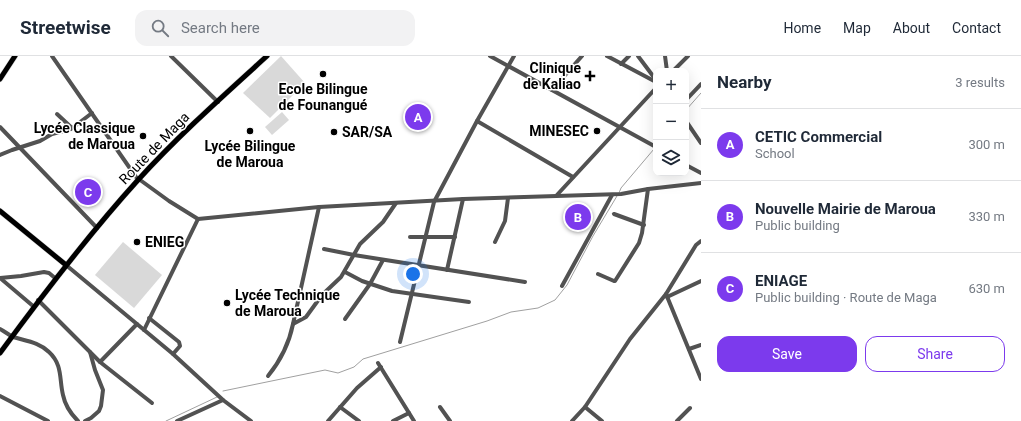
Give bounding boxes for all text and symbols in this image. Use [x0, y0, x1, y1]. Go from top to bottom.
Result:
search box [135, 10, 415, 46]
text: Streetwise [20, 16, 111, 39]
icon: search [149, 17, 171, 39]
text: Search here [181, 19, 260, 37]
text: Home [783, 20, 821, 36]
text: Map [843, 20, 871, 36]
text: About [893, 20, 930, 36]
text: Contact [952, 20, 1001, 36]
place label: Clinique de Kaliao [523, 60, 581, 92]
map controls [653, 68, 689, 176]
button: + [653, 68, 689, 104]
marker: Ecole Bilingue de Founangué [318, 69, 328, 79]
marker: Clinique de Kaliao [584, 70, 596, 82]
text: Nearby [717, 72, 772, 92]
text: 3 results [955, 75, 1005, 90]
place label: Ecole Bilingue de Founangué [279, 81, 368, 113]
pin: A [405, 102, 431, 132]
button: − [653, 104, 689, 140]
street label: Route de Maga [116, 109, 192, 187]
place label: Lycée Classique de Maroua [34, 120, 136, 152]
place label: MINESEC [529, 123, 589, 139]
place label: SAR/SA [342, 124, 393, 140]
marker: Lycée Bilingue de Maroua [245, 126, 255, 136]
marker: MINESEC [592, 126, 602, 136]
marker: SAR/SA [329, 127, 339, 137]
text: CETIC Commercial [755, 128, 882, 146]
marker: Lycée Classique de Maroua [138, 131, 148, 141]
text: A [726, 137, 734, 152]
text: 300 m [968, 137, 1005, 152]
place label: Lycée Bilingue de Maroua [205, 138, 296, 170]
button: layers [653, 140, 689, 176]
text: School [755, 146, 795, 161]
pin: C [75, 177, 101, 207]
text: Nouvelle Mairie de Maroua [755, 200, 936, 218]
pin: B [565, 202, 591, 232]
text: B [726, 209, 734, 224]
text: 330 m [968, 209, 1005, 224]
text: Public building [755, 218, 840, 233]
place label: ENIEG [145, 234, 184, 250]
marker: ENIEG [132, 237, 142, 247]
your location [403, 264, 423, 284]
text: ENIAGE [755, 272, 807, 290]
text: C [726, 281, 734, 296]
text: 630 m [968, 281, 1005, 296]
place label: Lycée Technique de Maroua [235, 287, 340, 319]
text: Public building · Route de Maga [755, 290, 937, 305]
marker: Lycée Technique de Maroua [222, 298, 232, 308]
button: Save [717, 336, 857, 372]
button: Share [865, 336, 1005, 372]

